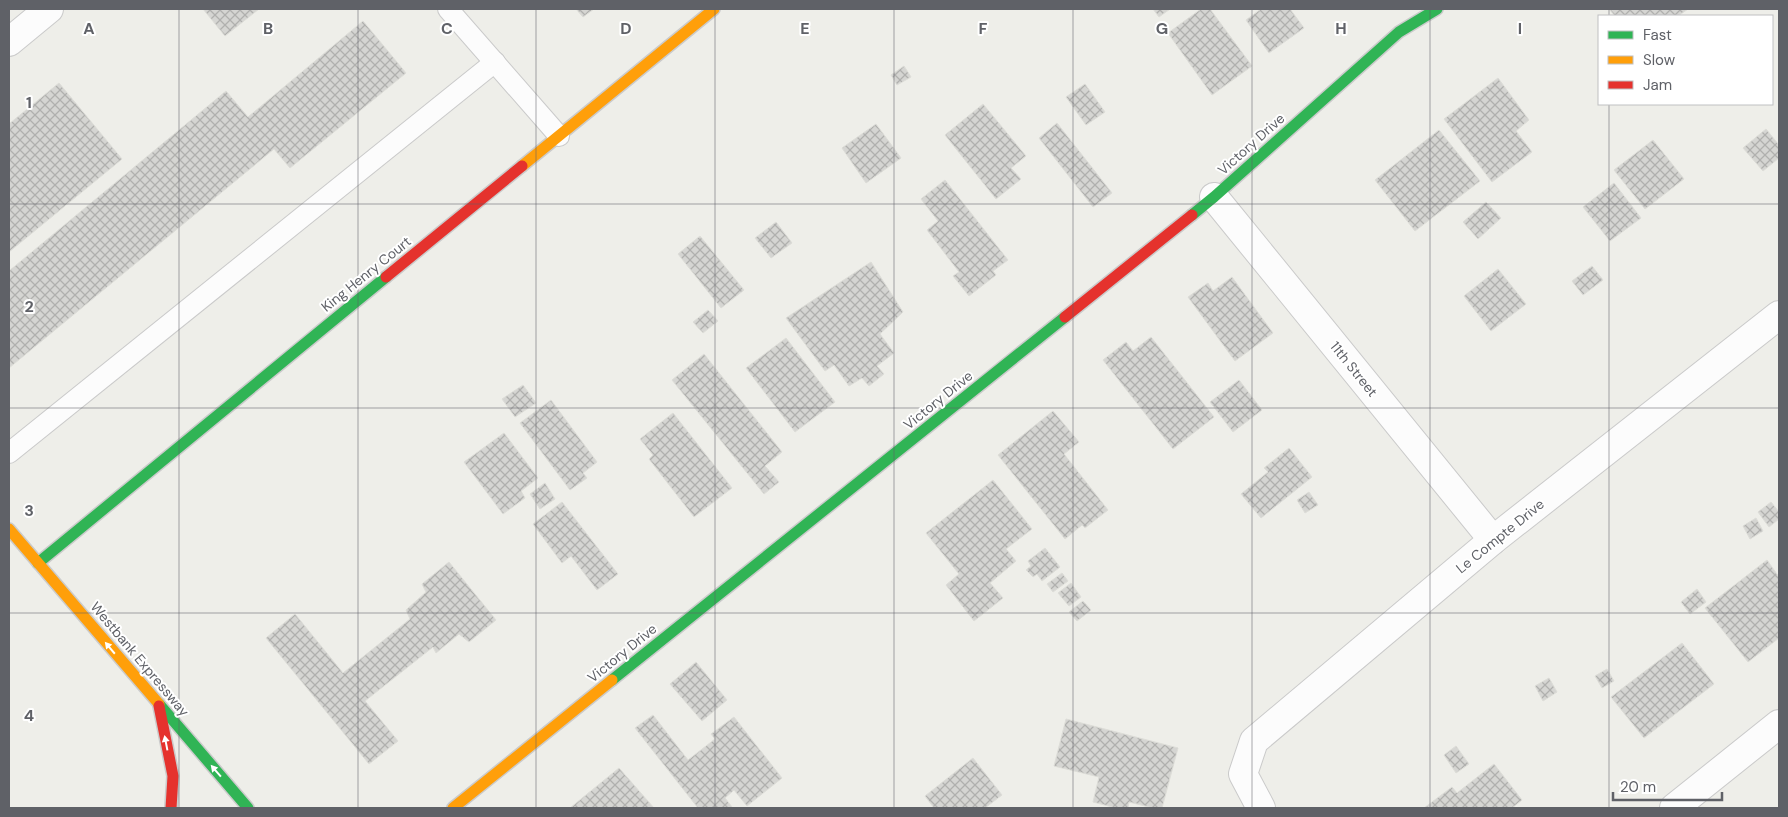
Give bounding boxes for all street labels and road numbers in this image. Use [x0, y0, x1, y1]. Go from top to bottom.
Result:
street label: Victory Drive [1214, 109, 1288, 179]
street label: King Henry Court [317, 232, 415, 316]
street label: 11th Street [1326, 338, 1382, 400]
street label: Victory Drive [900, 367, 976, 433]
street label: Le Compte Drive [1452, 495, 1548, 577]
street label: Westbank Expressway [87, 598, 193, 720]
street label: Victory Drive [584, 620, 660, 686]

